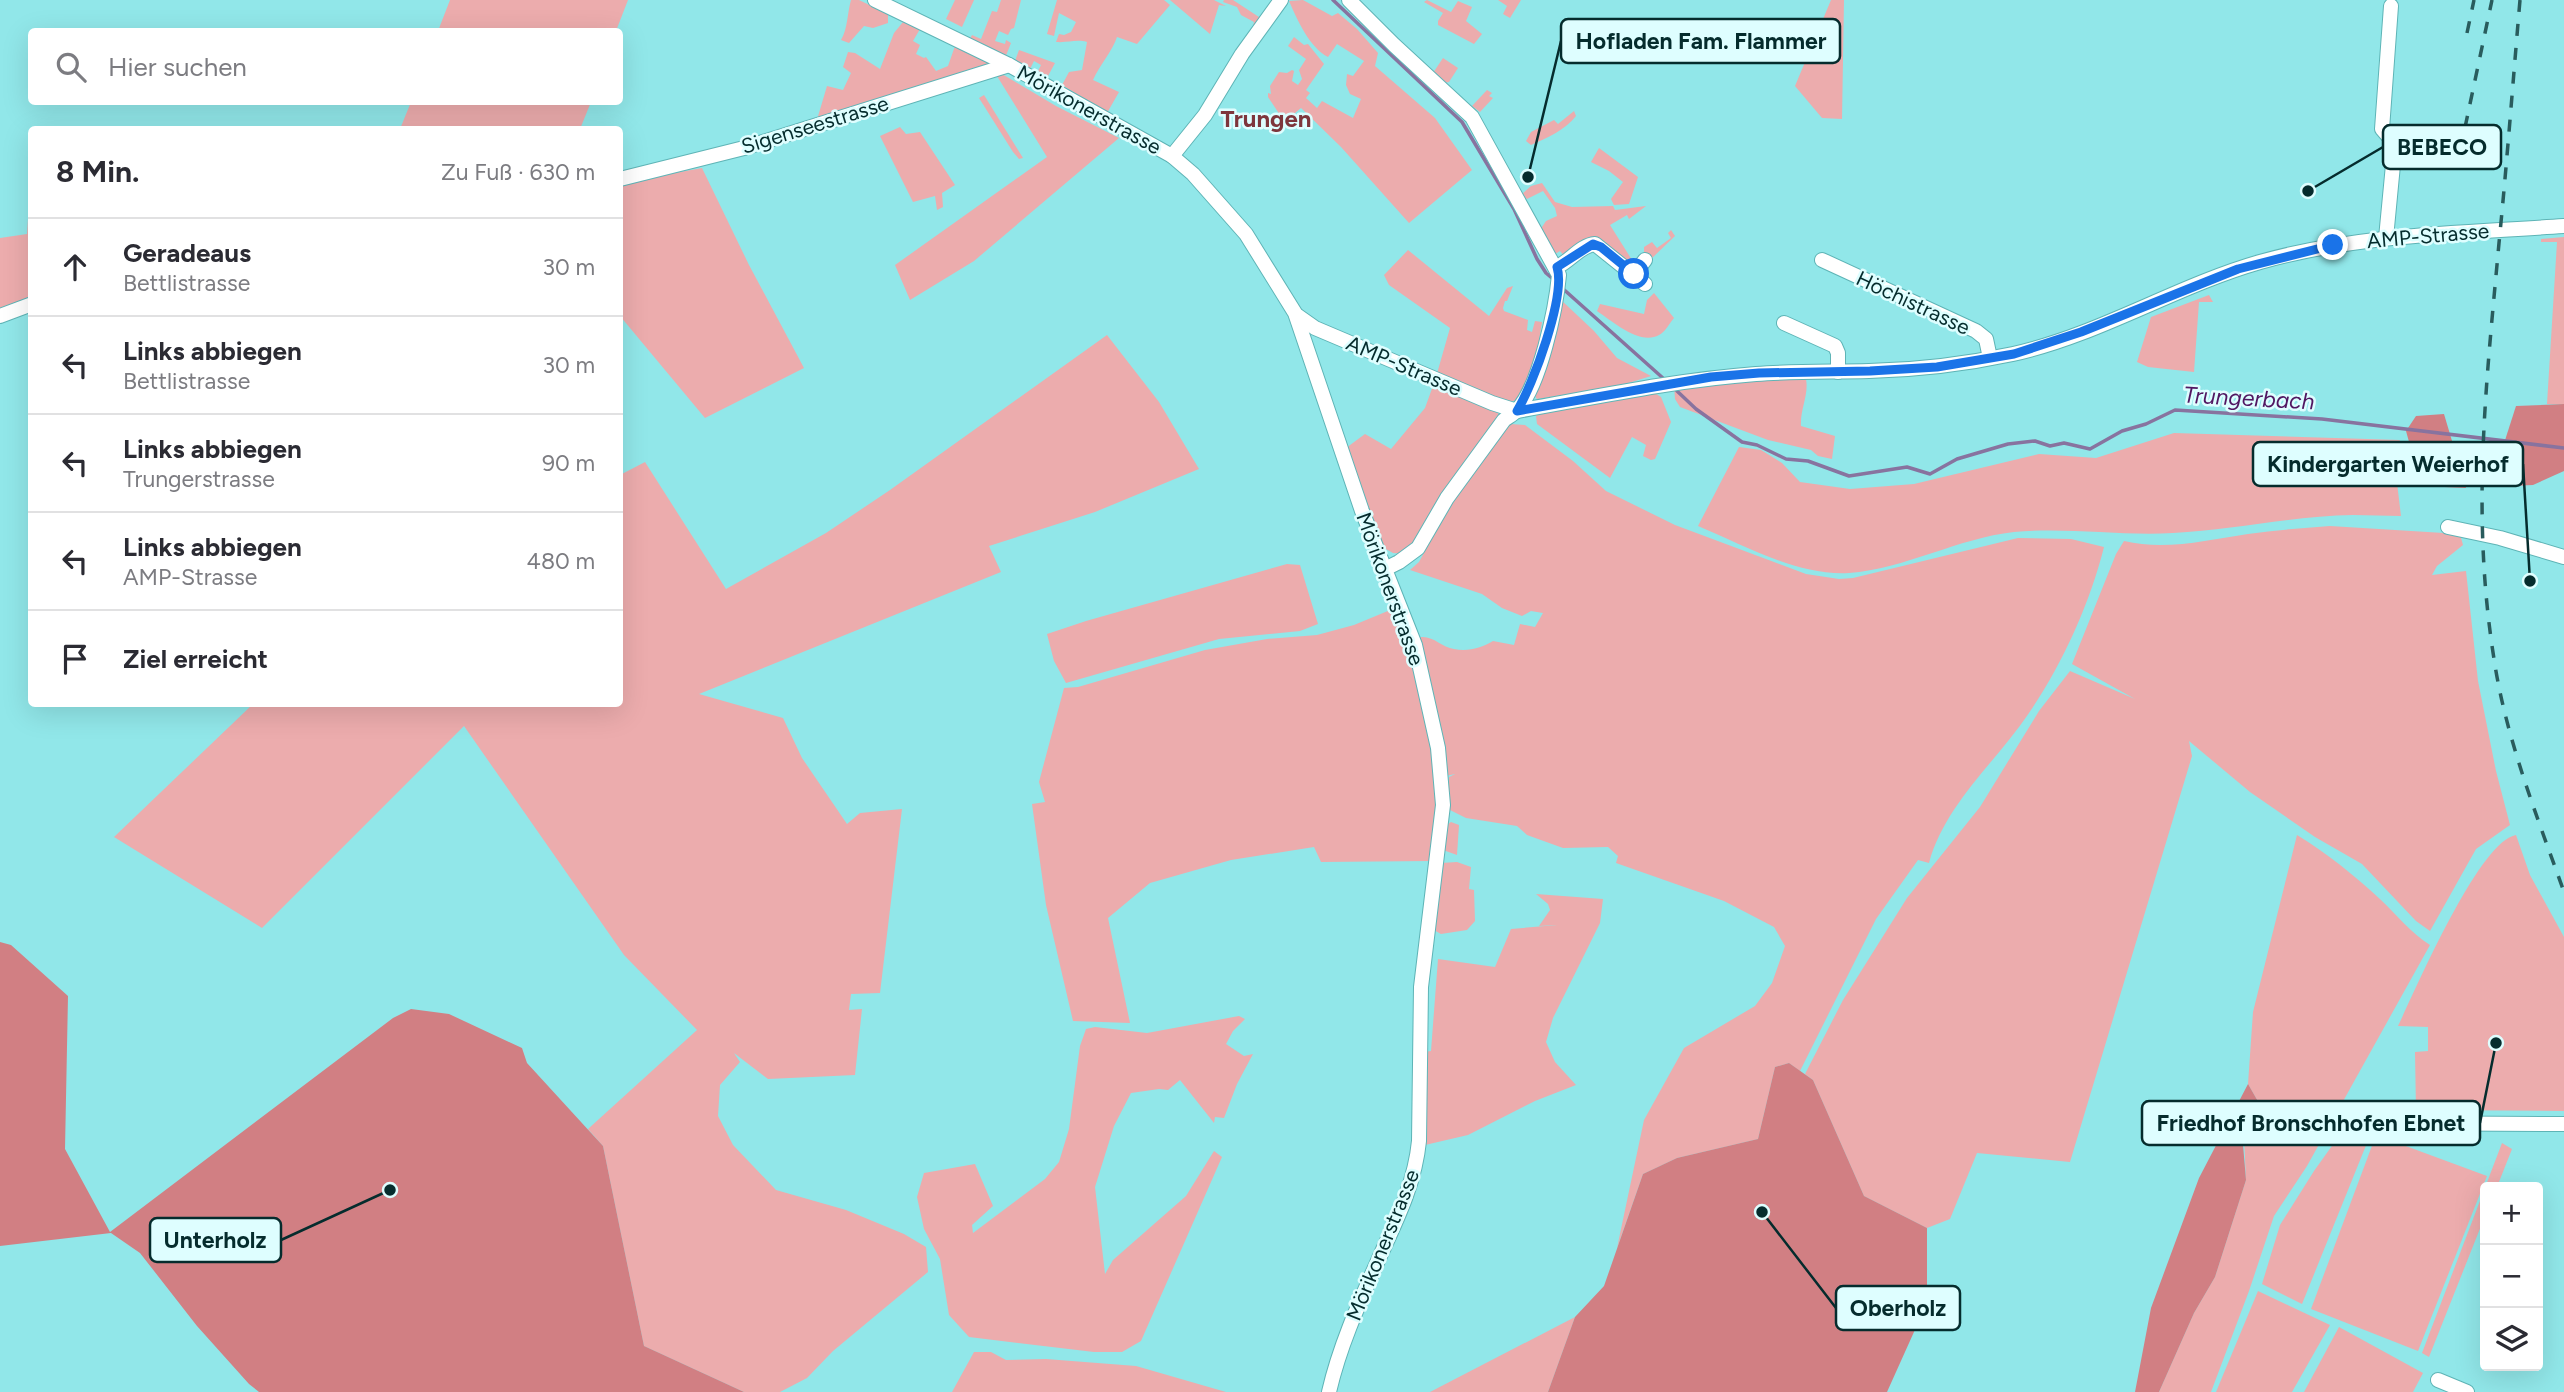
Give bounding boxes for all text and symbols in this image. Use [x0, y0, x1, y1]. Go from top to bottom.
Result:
callout: Hofladen Fam. Flammer [1561, 19, 1840, 63]
text: Hofladen Fam. Flammer [1576, 27, 1827, 55]
search box [28, 28, 623, 105]
icon: search [52, 48, 90, 86]
text: Hier suchen [108, 51, 247, 83]
street label: Mörikonerstrasse [1013, 60, 1166, 159]
street label: Sigenseestrasse [738, 90, 891, 159]
district label: Trungen [1221, 104, 1311, 133]
callout: BEBECO [2383, 125, 2501, 169]
text: BEBECO [2397, 133, 2487, 161]
text: 8 Min. [56, 153, 140, 190]
text: Zu Fuß · 630 m [441, 158, 595, 186]
street label: AMP-Strasse [2366, 218, 2490, 253]
route end [2317, 229, 2348, 260]
text: Geradeaus [123, 237, 251, 269]
icon: ahead [56, 248, 94, 286]
text: 30 m [542, 253, 595, 281]
route start [1618, 258, 1649, 289]
street label: Höchistrasse [1852, 265, 1974, 340]
text: Bettlistrasse [123, 269, 250, 297]
street label: AMP-Strasse [1343, 330, 1465, 401]
text: Links abbiegen [123, 335, 302, 367]
icon: left [56, 346, 94, 384]
text: 30 m [542, 351, 595, 379]
text: Bettlistrasse [123, 367, 250, 395]
water label: Trungerbach [2183, 381, 2315, 415]
text: Links abbiegen [123, 433, 302, 465]
callout: Kindergarten Weierhof [2253, 442, 2523, 486]
icon: left [56, 444, 94, 482]
text: 90 m [542, 449, 595, 477]
text: Kindergarten Weierhof [2267, 450, 2510, 478]
text: Trungerstrasse [123, 465, 275, 493]
street label: Mörikonerstrasse [1351, 509, 1430, 669]
text: Links abbiegen [123, 531, 302, 563]
icon: left [56, 542, 94, 580]
text: 480 m [527, 547, 595, 575]
text: AMP-Strasse [123, 563, 257, 591]
icon: arrive [56, 640, 94, 678]
text: Ziel erreicht [123, 643, 268, 675]
callout: Friedhof Bronschhofen Ebnet [2142, 1101, 2480, 1145]
text: Friedhof Bronschhofen Ebnet [2156, 1109, 2466, 1137]
street label: Mörikonerstrasse [1341, 1166, 1424, 1324]
map controls [2480, 1182, 2543, 1371]
button: + [2480, 1182, 2543, 1245]
callout: Unterholz [150, 1218, 281, 1262]
text: Unterholz [164, 1226, 266, 1254]
button: − [2480, 1245, 2543, 1308]
callout: Oberholz [1836, 1286, 1960, 1330]
text: Oberholz [1850, 1294, 1946, 1322]
button: layers [2480, 1308, 2543, 1371]

